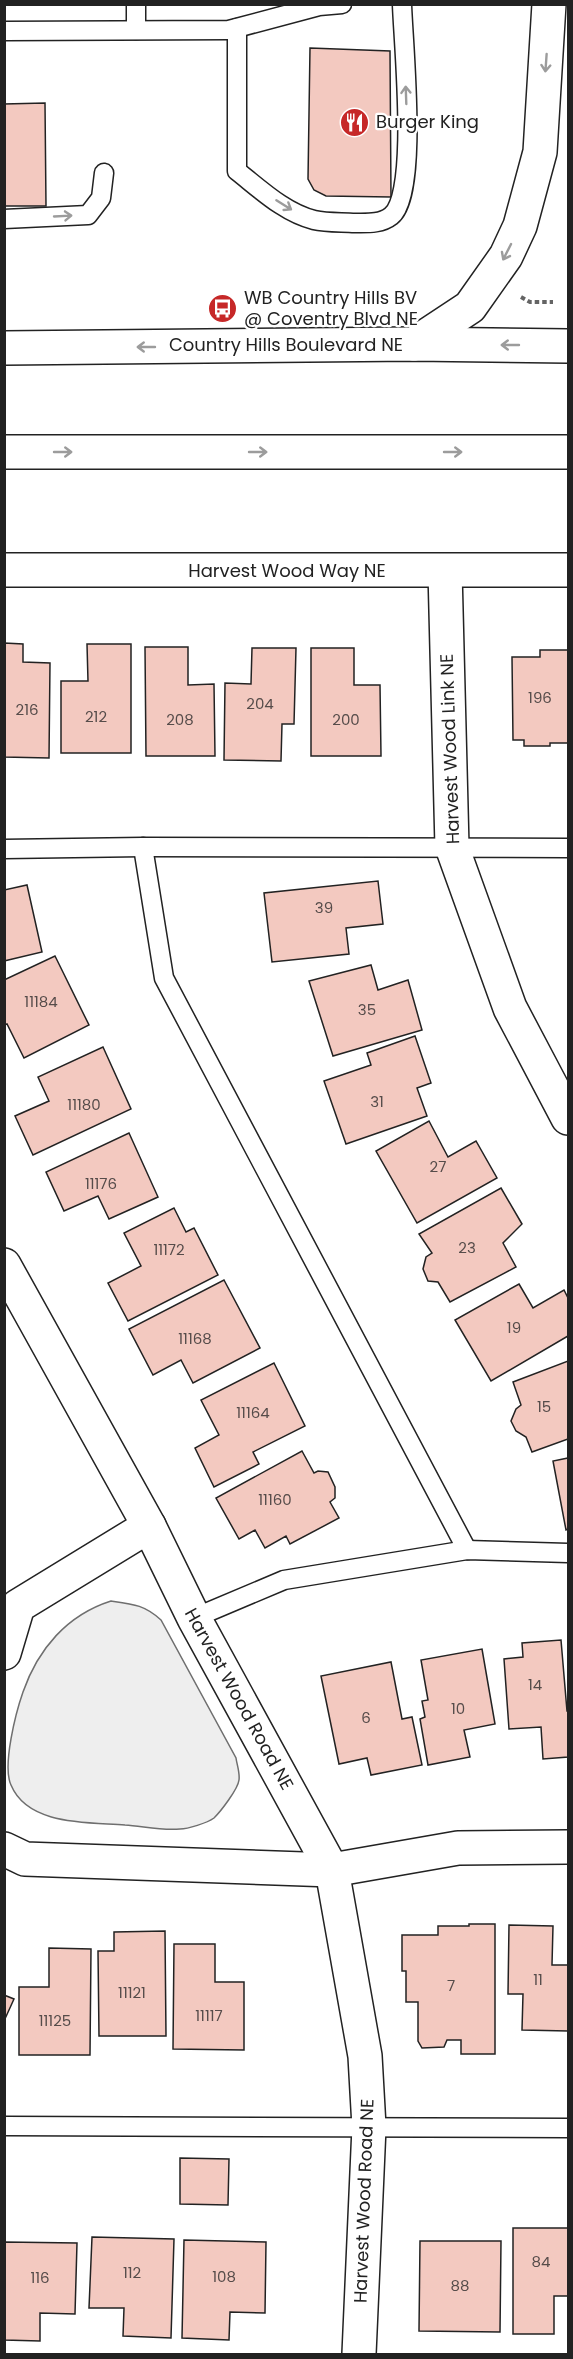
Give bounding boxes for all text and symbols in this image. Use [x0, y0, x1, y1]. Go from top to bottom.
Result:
one-way arrow [540, 52, 551, 72]
one-way arrow [400, 85, 411, 105]
restaurant icon: Burger King [339, 106, 371, 138]
place label: Burger King [376, 109, 479, 134]
one-way arrow [275, 200, 292, 212]
one-way arrow [52, 210, 72, 221]
one-way arrow [501, 243, 513, 261]
place label: WB Country Hills BV @ Coventry Blvd NE [244, 285, 418, 331]
bus stop icon: WB Country Hills BV @ Coventry Blvd NE [207, 292, 239, 324]
street label: Country Hills Boulevard NE [169, 332, 403, 357]
one-way arrow [501, 339, 521, 351]
one-way arrow [136, 341, 156, 352]
one-way arrow [52, 446, 72, 458]
one-way arrow [247, 446, 267, 458]
one-way arrow [442, 446, 462, 458]
street label: Harvest Wood Way NE [188, 558, 386, 583]
street label: Harvest Wood Link NE [434, 653, 465, 845]
house number: 196 [528, 687, 552, 708]
house number: 204 [246, 693, 274, 714]
house number: 216 [16, 699, 38, 720]
house number: 212 [85, 706, 107, 727]
house number: 208 [166, 709, 194, 730]
house number: 200 [332, 709, 360, 730]
house number: 39 [315, 897, 333, 918]
house number: 11184 [24, 991, 58, 1012]
house number: 35 [358, 999, 376, 1020]
house number: 31 [370, 1091, 384, 1112]
house number: 11180 [67, 1094, 101, 1115]
house number: 27 [430, 1156, 446, 1177]
house number: 11176 [85, 1173, 117, 1194]
house number: 23 [458, 1237, 476, 1258]
house number: 11172 [153, 1239, 185, 1260]
house number: 19 [507, 1317, 521, 1338]
house number: 11168 [178, 1328, 212, 1349]
house number: 15 [537, 1396, 551, 1417]
house number: 11164 [236, 1402, 270, 1423]
house number: 11160 [258, 1489, 292, 1510]
street label: Harvest Wood Road NE [179, 1603, 300, 1794]
house number: 14 [528, 1674, 542, 1695]
house number: 10 [451, 1698, 465, 1719]
house number: 6 [361, 1707, 371, 1728]
house number: 11 [533, 1969, 543, 1990]
house number: 7 [447, 1975, 455, 1996]
house number: 11121 [118, 1982, 146, 2003]
house number: 11117 [195, 2005, 223, 2026]
house number: 11125 [39, 2010, 71, 2031]
street label: Harvest Wood Road NE [347, 2098, 380, 2304]
house number: 84 [532, 2251, 550, 2272]
house number: 112 [123, 2262, 141, 2283]
house number: 108 [212, 2266, 236, 2287]
house number: 116 [30, 2267, 50, 2288]
house number: 88 [451, 2275, 469, 2296]

